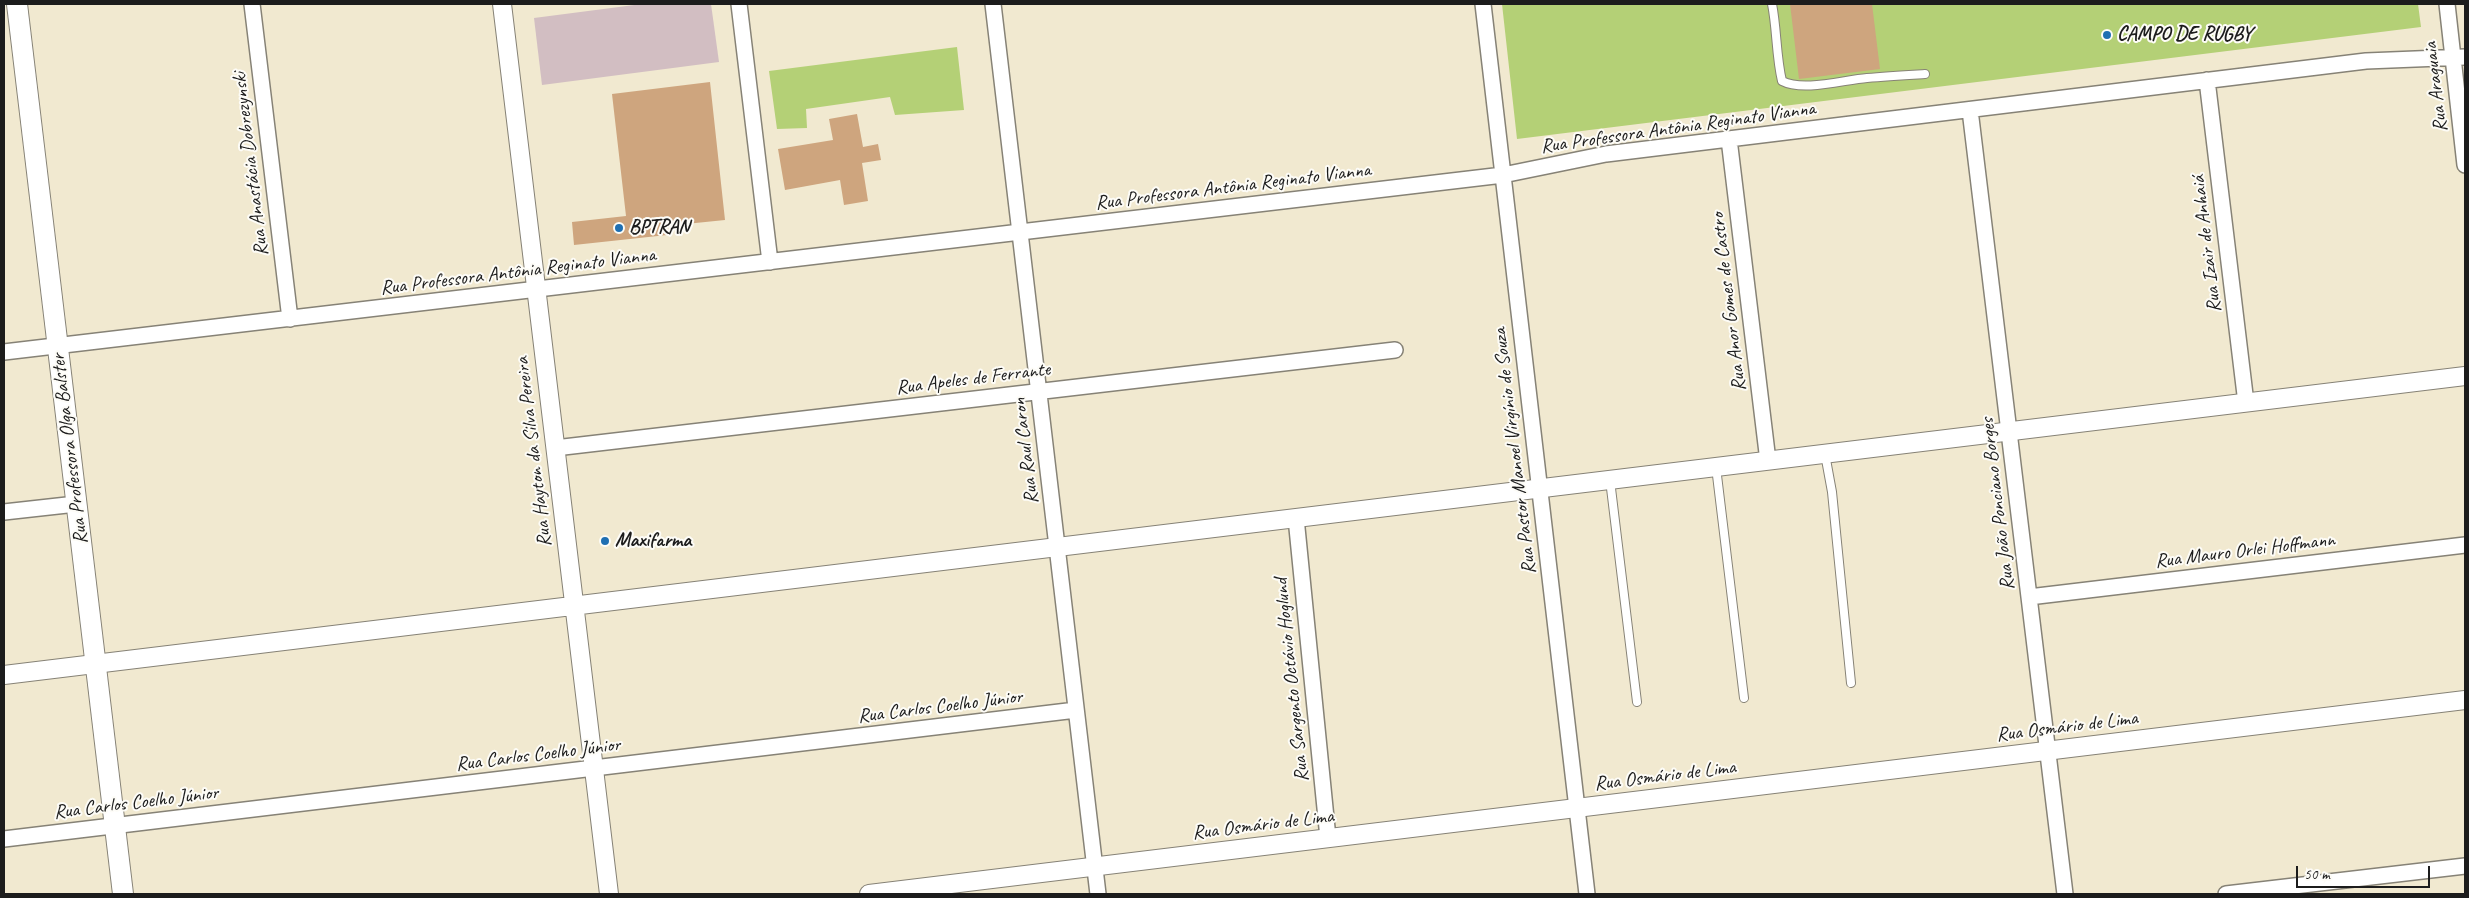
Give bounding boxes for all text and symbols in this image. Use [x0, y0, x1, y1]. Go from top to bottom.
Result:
place label: CAMPO DE RUGBY [2117, 23, 2252, 47]
marker: CAMPO DE RUGBY [2101, 29, 2113, 41]
street label: Rua Araguaia [2419, 41, 2453, 133]
street label: Rua Anastácia Dobrezynski [228, 71, 274, 257]
street label: Rua Professora Antônia Reginato Vianna [1539, 97, 1817, 159]
street label: Rua Professora Antônia Reginato Vianna [1094, 158, 1372, 216]
street label: Rua Izair de Anhaiá [2187, 174, 2227, 314]
street label: Rua Anor Gomes de Castro [1706, 211, 1752, 393]
place label: BPTRAN [629, 216, 690, 240]
marker: BPTRAN [613, 222, 625, 234]
street label: Rua Professora Antônia Reginato Vianna [379, 243, 657, 301]
street label: Rua Pastor Manoel Virgínio de Souza [1488, 326, 1542, 576]
street label: Rua Professora Olga Balster [46, 352, 94, 546]
street label: Rua Hayton da Silva Pereira [510, 356, 558, 548]
street label: Rua Apeles de Ferrante [895, 358, 1051, 400]
street label: Rua Raul Caron [1008, 397, 1044, 505]
street label: Rua João Ponciano Borges [1976, 416, 2020, 592]
street label: Rua Mauro Orlei Hoffmann [2154, 528, 2336, 574]
place label: Maxifarma [615, 529, 691, 553]
marker: Maxifarma [599, 535, 611, 547]
street label: Rua Sargento Octávio Hoglund [1269, 577, 1315, 783]
street label: Rua Carlos Coelho Júnior [856, 685, 1024, 729]
street label: Rua Osmário de Lima [1995, 706, 2139, 748]
street label: Rua Carlos Coelho Júnior [454, 733, 622, 777]
street label: Rua Osmário de Lima [1593, 755, 1737, 797]
street label: Rua Carlos Coelho Júnior [52, 781, 220, 825]
street label: Rua Osmário de Lima [1191, 804, 1335, 846]
scale bar [2299, 856, 2433, 888]
text: 50 m [2304, 865, 2330, 884]

